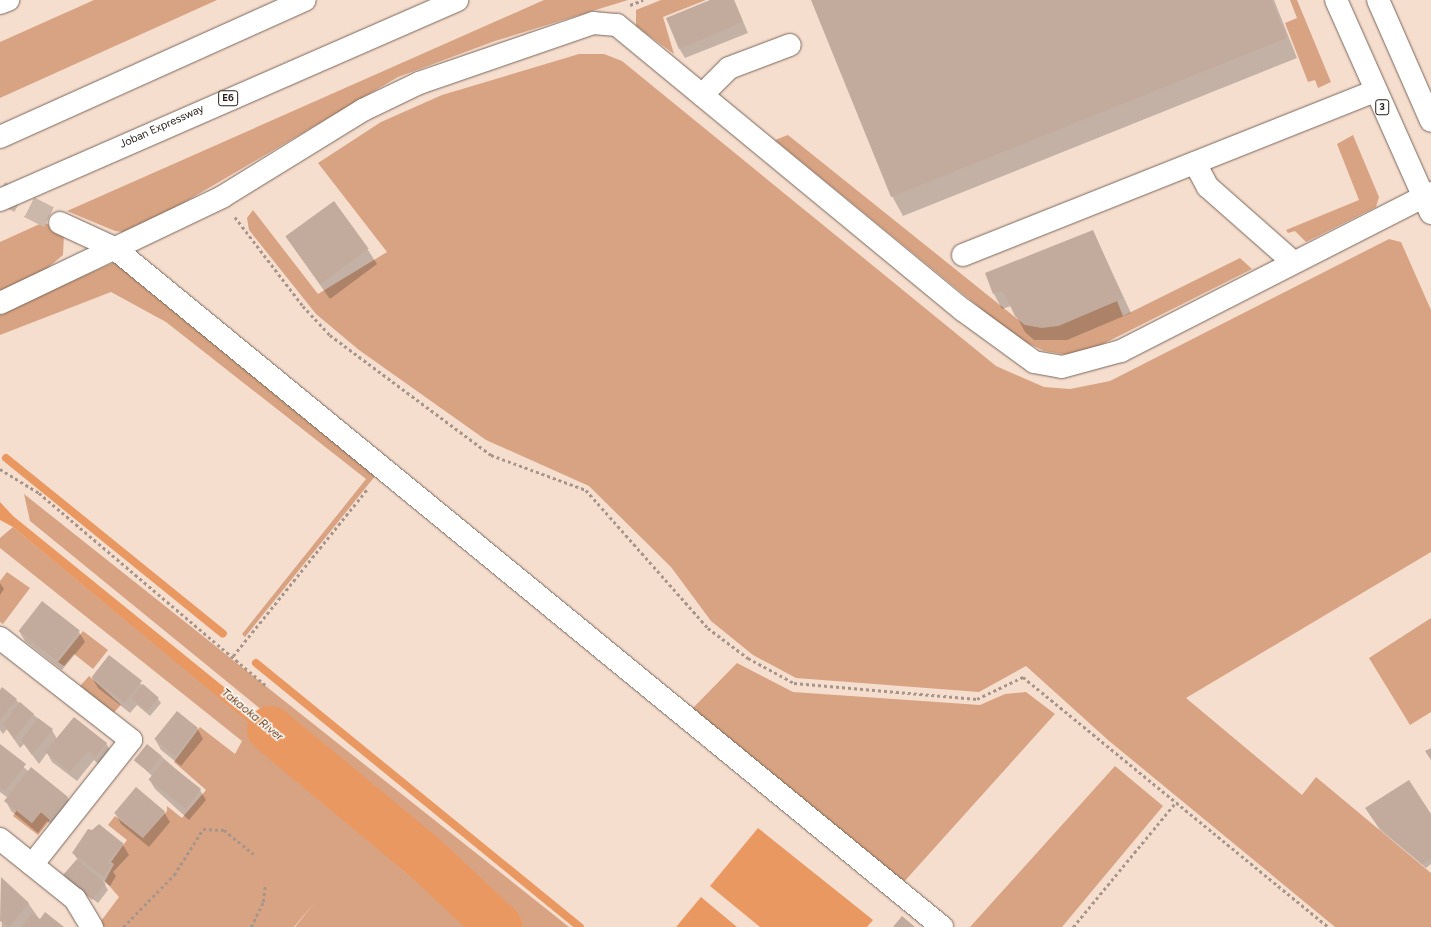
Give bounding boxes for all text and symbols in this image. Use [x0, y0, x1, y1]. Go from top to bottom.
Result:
road number: E6 [218, 90, 238, 106]
road number: 3 [1375, 99, 1389, 115]
street label: Joban Expressway [118, 102, 206, 152]
water label: Takaoka River [218, 686, 286, 744]

